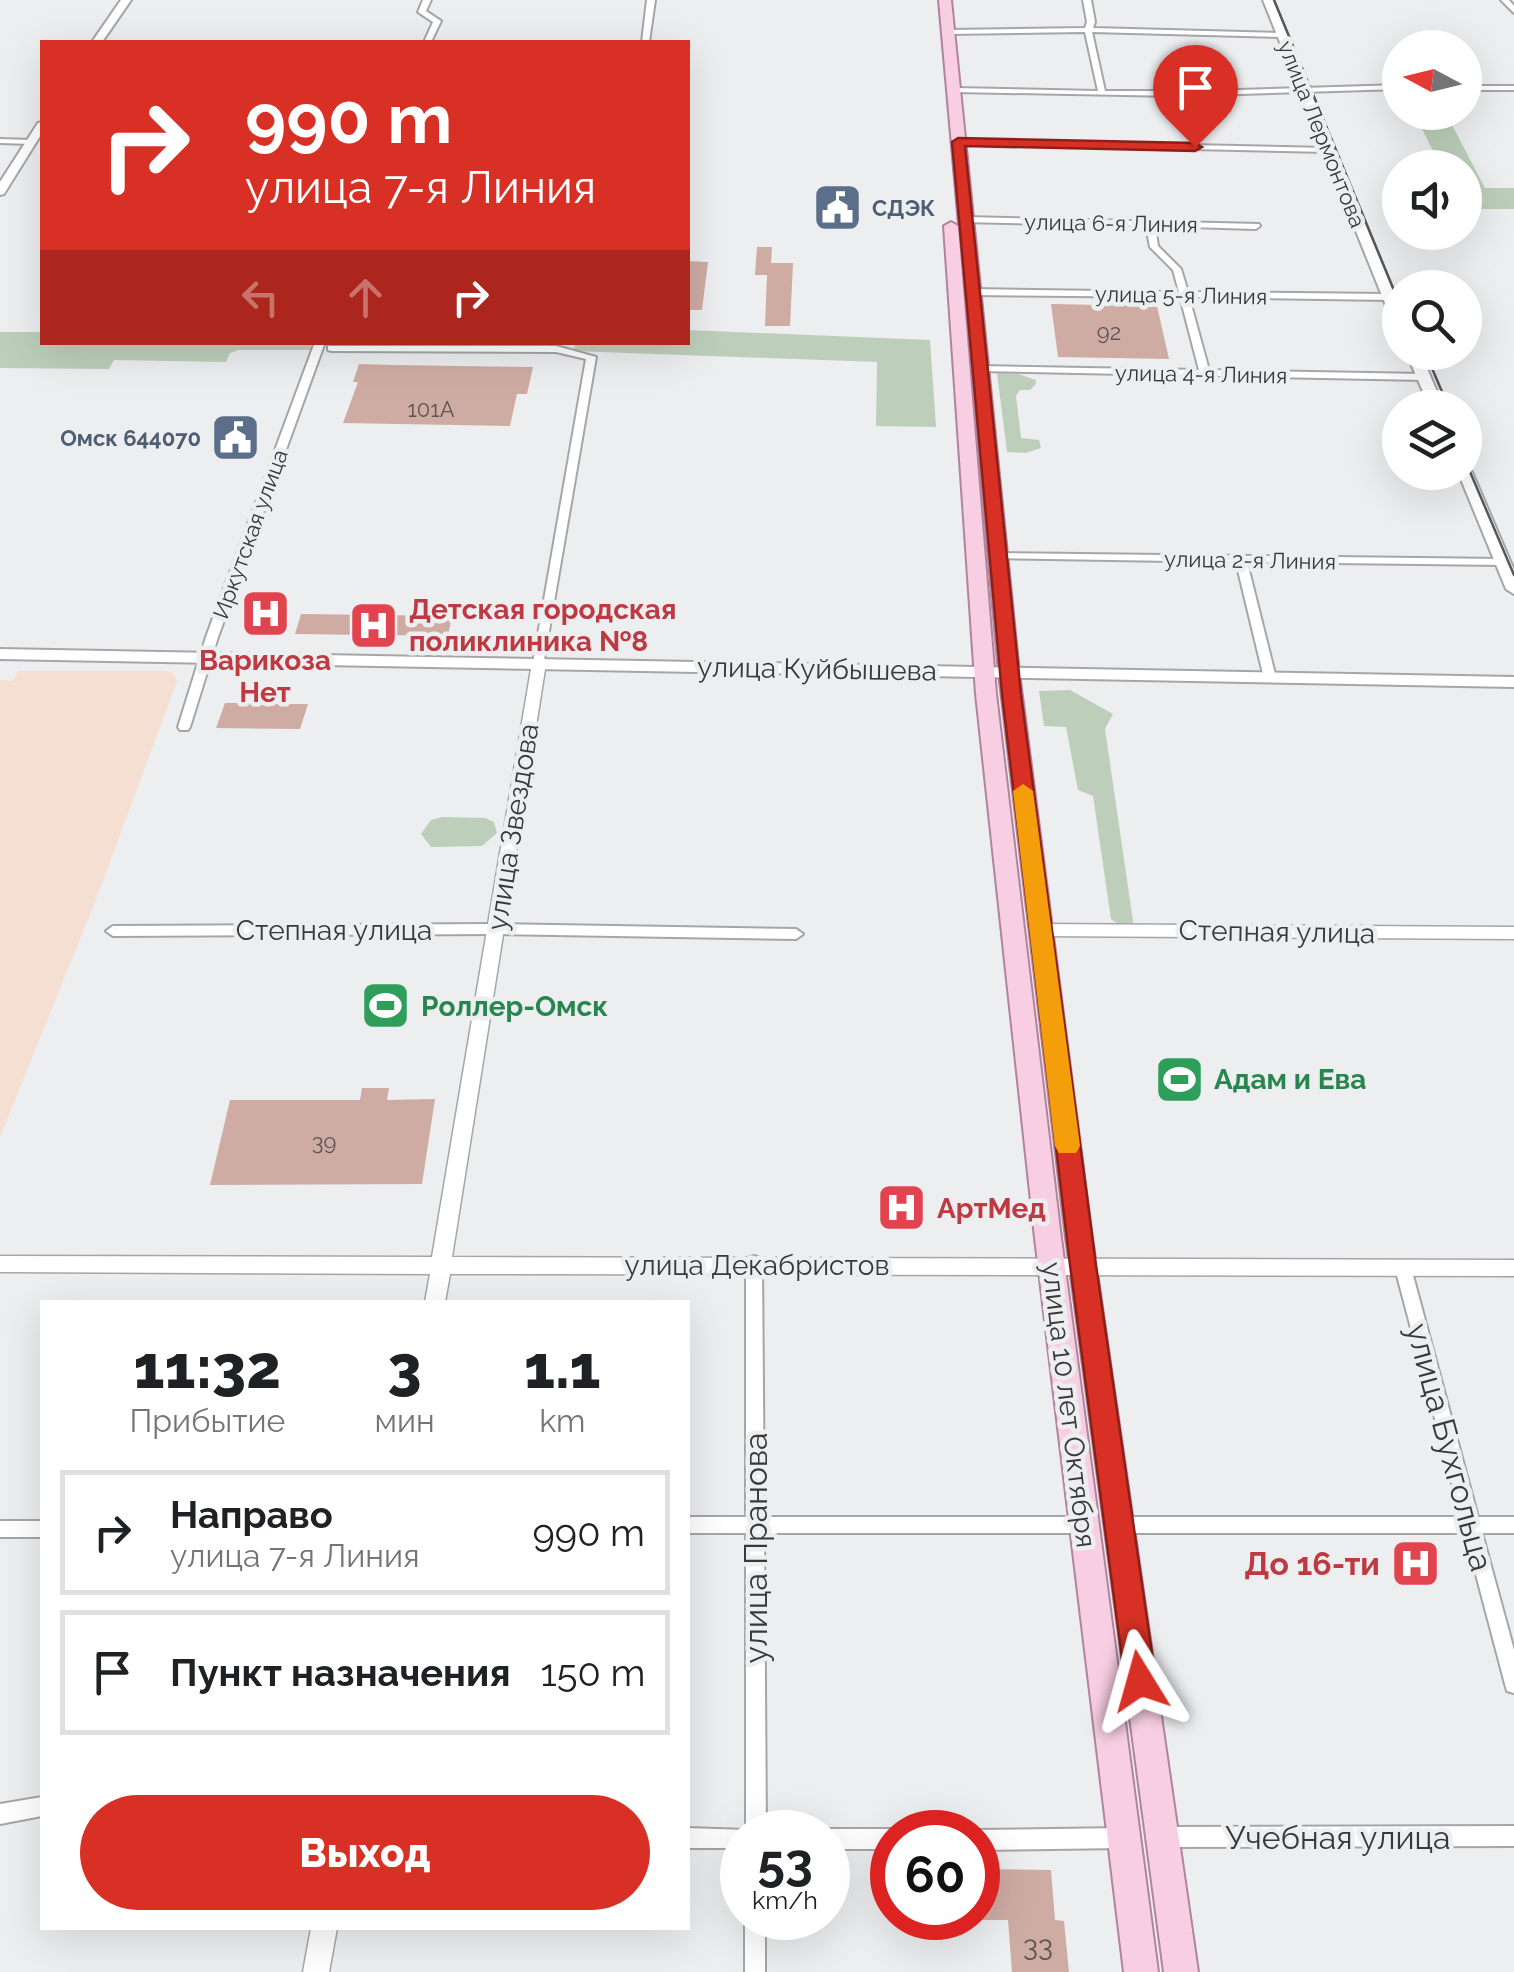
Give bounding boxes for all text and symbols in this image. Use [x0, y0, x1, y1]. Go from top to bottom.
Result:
north arrow [1382, 30, 1482, 130]
map controls [1382, 30, 1482, 490]
street label: улица Лермонтова [1273, 37, 1371, 231]
pin [1153, 45, 1238, 148]
icon: arrive [1168, 60, 1223, 115]
text: 990 m [245, 77, 452, 159]
icon: right [80, 80, 210, 210]
button: sound [1382, 150, 1482, 250]
text: улица 7-я Линия [245, 161, 596, 214]
public building icon: СДЭК [811, 182, 863, 234]
place label: СДЭК [872, 195, 935, 221]
street label: улица 6-я Линия [1024, 208, 1198, 238]
icon: left [233, 270, 288, 325]
icon: ahead [338, 270, 393, 325]
icon: right [443, 270, 498, 325]
button: search [1382, 270, 1482, 370]
street label: улица 5-я Линия [1095, 280, 1267, 310]
house number: 92 [1097, 319, 1121, 345]
street label: улица 4-я Линия [1115, 359, 1287, 389]
button: layers [1382, 390, 1482, 490]
house number: 101А [407, 396, 455, 422]
public building icon: Омск 644070 [210, 412, 262, 464]
place label: Омск 644070 [60, 425, 201, 451]
street label: Иркутская улица [207, 446, 293, 622]
street label: улица 2-я Линия [1164, 546, 1336, 574]
hospital icon: Варикоза Нет [239, 587, 291, 639]
place label: Детская городская поликлиника №8 [409, 593, 677, 658]
hospital icon: Детская городская поликлиника №8 [348, 599, 400, 651]
place label: Варикоза Нет [199, 644, 331, 709]
street label: улица Куйбышева [697, 650, 937, 688]
street label: улица Звездова [480, 721, 546, 933]
street label: Степная улица [236, 914, 432, 947]
street label: Степная улица [1178, 914, 1376, 950]
sports icon: Роллер-Омск [360, 980, 412, 1032]
place label: Роллер-Омск [421, 990, 608, 1023]
sports icon: Адам и Ева [1153, 1053, 1205, 1105]
place label: Адам и Ева [1214, 1063, 1366, 1096]
house number: 39 [312, 1129, 336, 1155]
hospital icon: АртМед [876, 1182, 928, 1234]
place label: АртМед [937, 1192, 1046, 1225]
street label: улица Декабристов [625, 1249, 889, 1282]
street label: улица 10 лет Октября [1035, 1260, 1103, 1550]
street label: улица Бухгольца [1399, 1319, 1501, 1575]
text: 11:32 [134, 1332, 281, 1402]
text: 3 [388, 1332, 422, 1402]
text: 1.1 [524, 1332, 601, 1402]
text: Прибытие [129, 1402, 285, 1439]
text: мин [375, 1402, 435, 1439]
text: km [539, 1402, 586, 1439]
street label: улица Пранова [737, 1433, 774, 1663]
text: Направо [170, 1492, 333, 1537]
icon: right [85, 1505, 140, 1560]
text: 990 m [533, 1510, 645, 1555]
text: улица 7-я Линия [170, 1537, 420, 1574]
hospital icon: До 16-ти [1389, 1537, 1441, 1589]
place label: До 16-ти [1244, 1545, 1380, 1582]
position arrow [1088, 1629, 1192, 1733]
icon: arrive [85, 1645, 140, 1700]
text: Пункт назначения [170, 1650, 511, 1695]
text: 150 m [541, 1650, 645, 1695]
button: Выход [80, 1795, 650, 1910]
speed limit sign: 60 [870, 1810, 1000, 1940]
street label: Учебная улица [1226, 1819, 1450, 1856]
text: 53 [757, 1833, 813, 1892]
text: km/h [752, 1885, 818, 1915]
house number: 33 [1023, 1930, 1053, 1963]

